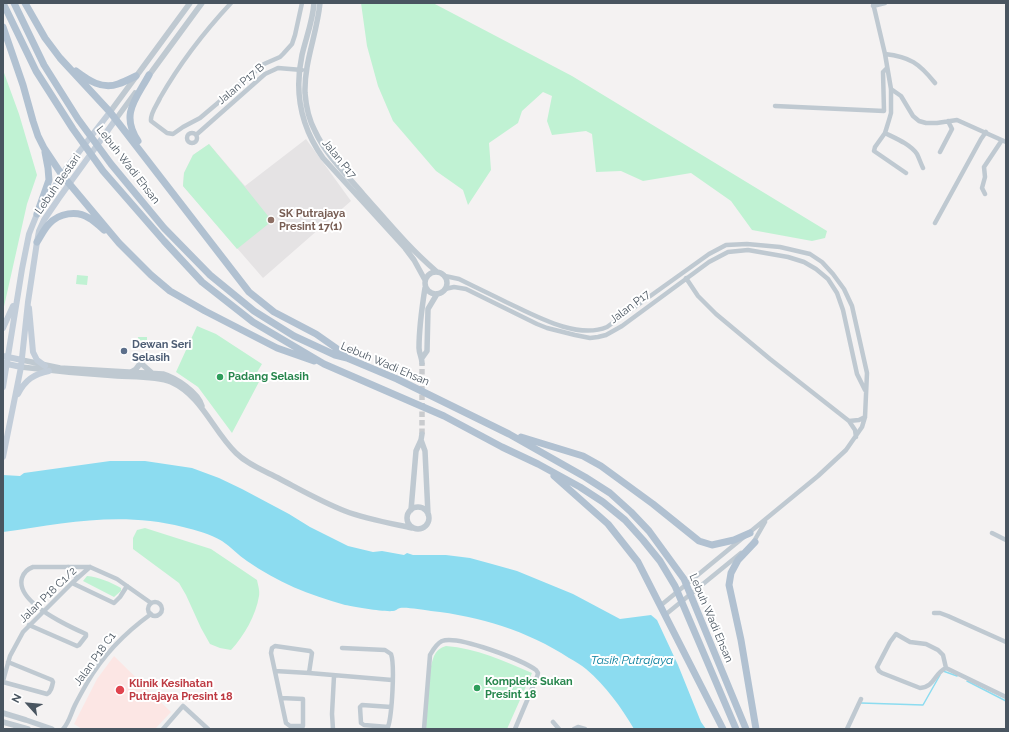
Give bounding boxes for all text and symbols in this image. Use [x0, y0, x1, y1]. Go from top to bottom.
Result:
street label: Jalan P17 B [215, 61, 267, 107]
street label: Lebuh Wadi Ehsan [94, 123, 162, 207]
street label: Jalan P17 [319, 137, 359, 181]
street label: Lebuh Bestari [32, 151, 84, 217]
place label: SK Putrajaya Presint 17(1) [279, 207, 345, 233]
marker: SK Putrajaya Presint 17(1) [266, 215, 276, 225]
street label: Jalan P17 [607, 288, 653, 326]
place label: Dewan Seri Selasih [132, 338, 191, 364]
street label: Lebuh Wadi Ehsan [339, 339, 431, 389]
marker: Dewan Seri Selasih [119, 346, 129, 356]
place label: Padang Selasih [228, 370, 309, 384]
marker: Padang Selasih [215, 372, 225, 382]
street label: Jalan P18 C1/2 [17, 564, 79, 626]
street label: Lebuh Wadi Ehsan [686, 572, 736, 664]
street label: Jalan P18 C1 [71, 630, 119, 688]
water label: Tasik Putrajaya [591, 653, 673, 667]
place label: Kompleks Sukan Presint 18 [485, 675, 573, 701]
place label: Klinik Kesihatan Putrajaya Presint 18 [129, 677, 233, 703]
marker: Kompleks Sukan Presint 18 [472, 683, 482, 693]
north arrow [8, 684, 48, 724]
marker: Klinik Kesihatan Putrajaya Presint 18 [114, 684, 126, 696]
text: N [9, 692, 25, 705]

